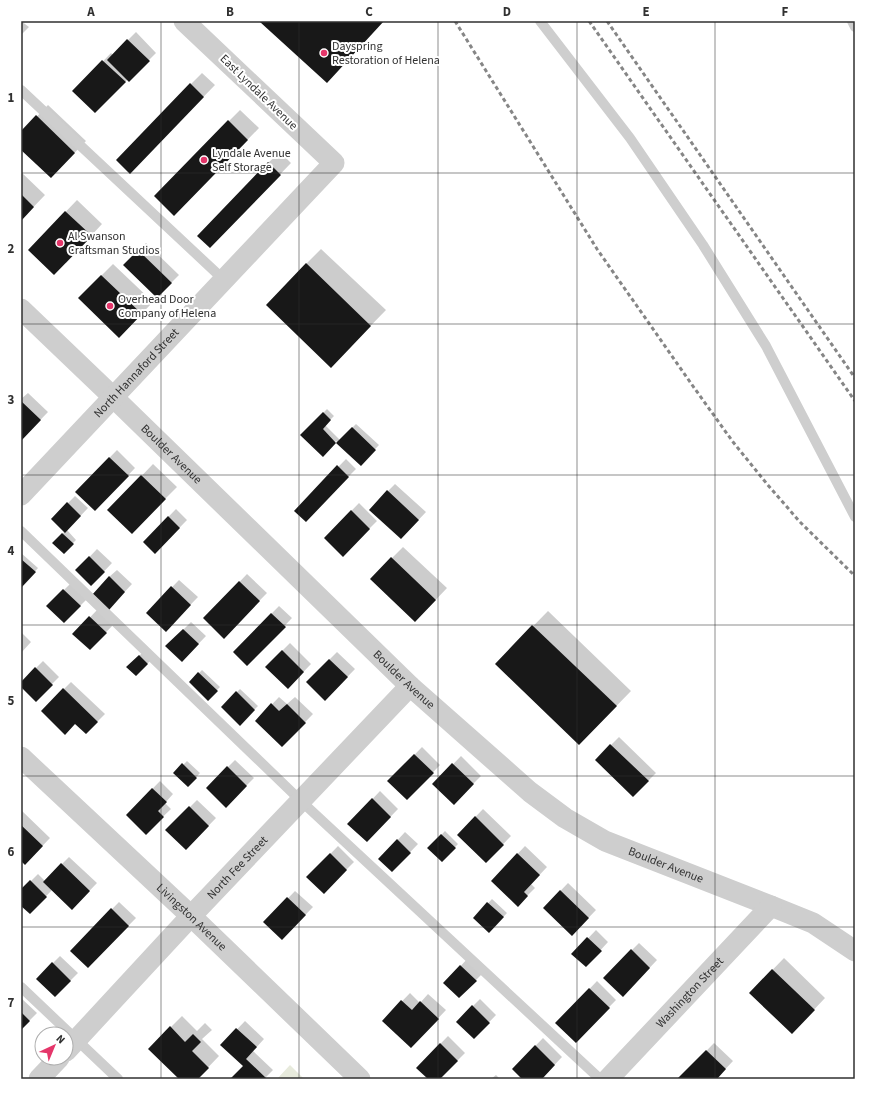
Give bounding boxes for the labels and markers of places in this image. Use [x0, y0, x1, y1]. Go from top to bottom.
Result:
place label: Dayspring Restoration of Helena [332, 38, 440, 69]
marker: Dayspring Restoration of Helena [319, 48, 329, 58]
place label: Lyndale Avenue Self Storage [212, 145, 291, 176]
marker: Lyndale Avenue Self Storage [199, 155, 209, 165]
place label: Al Swanson Craftsman Studios [68, 228, 160, 259]
marker: Al Swanson Craftsman Studios [55, 238, 65, 248]
place label: Overhead Door Company of Helena [118, 291, 216, 322]
marker: Overhead Door Company of Helena [105, 301, 115, 311]

